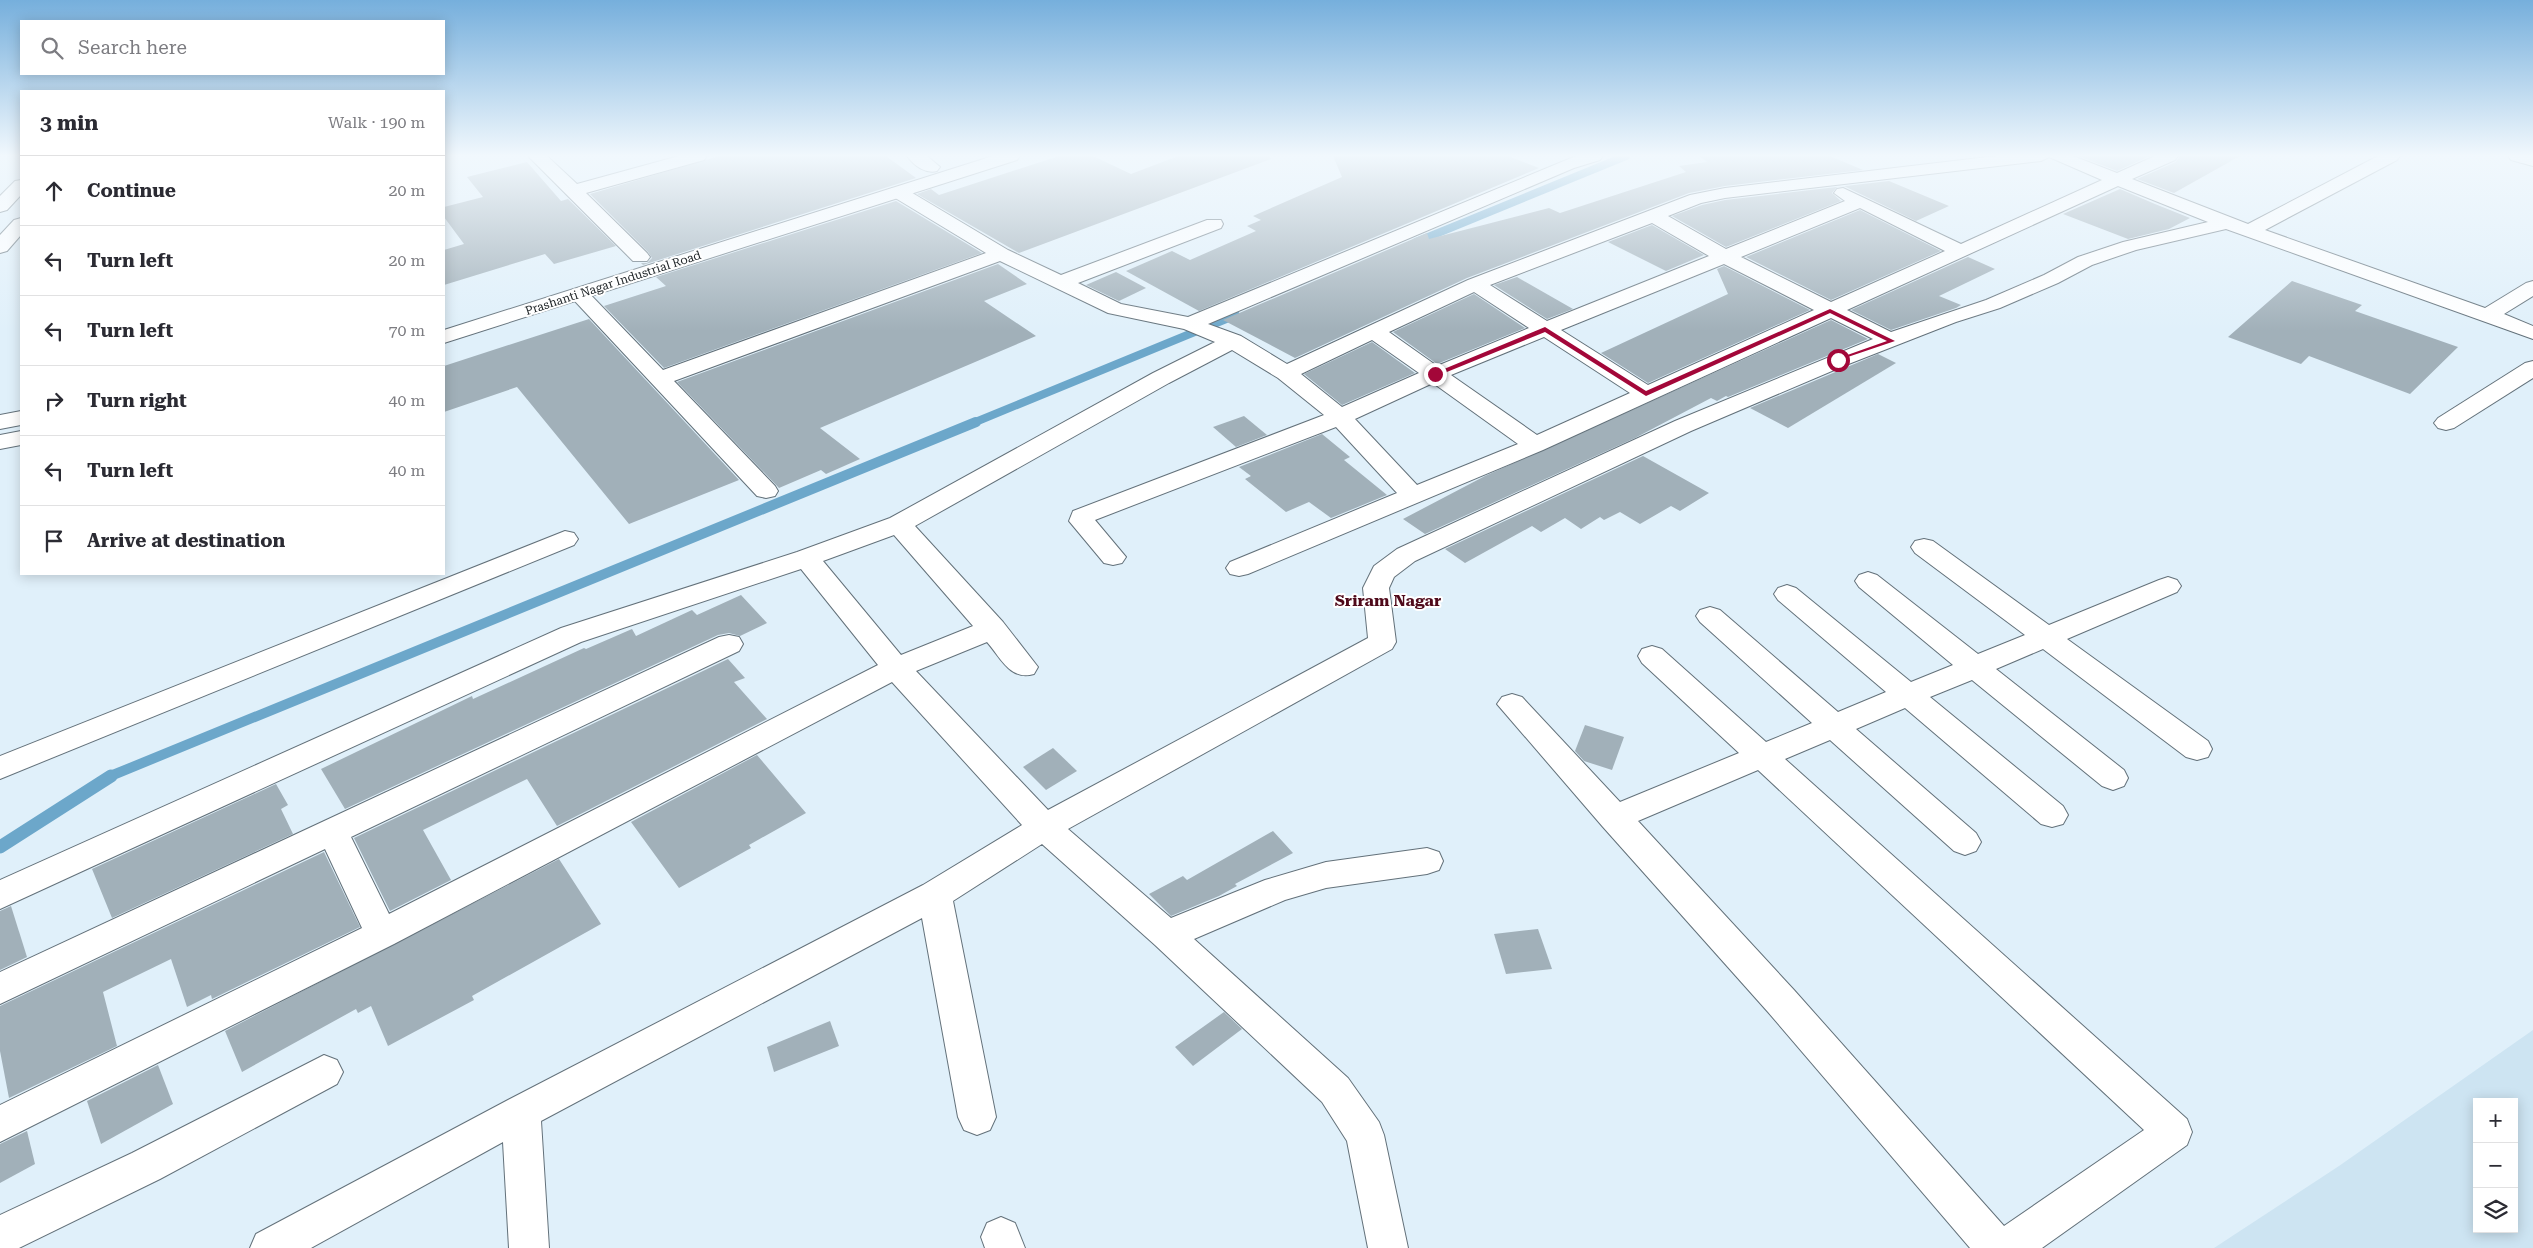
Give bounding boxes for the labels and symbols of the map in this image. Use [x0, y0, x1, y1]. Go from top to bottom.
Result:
street label: Prashanti Nagar Industrial Road [523, 248, 703, 318]
route start [1827, 349, 1850, 372]
route end [1424, 363, 1447, 386]
district label: Sriram Nagar [1335, 591, 1441, 610]

